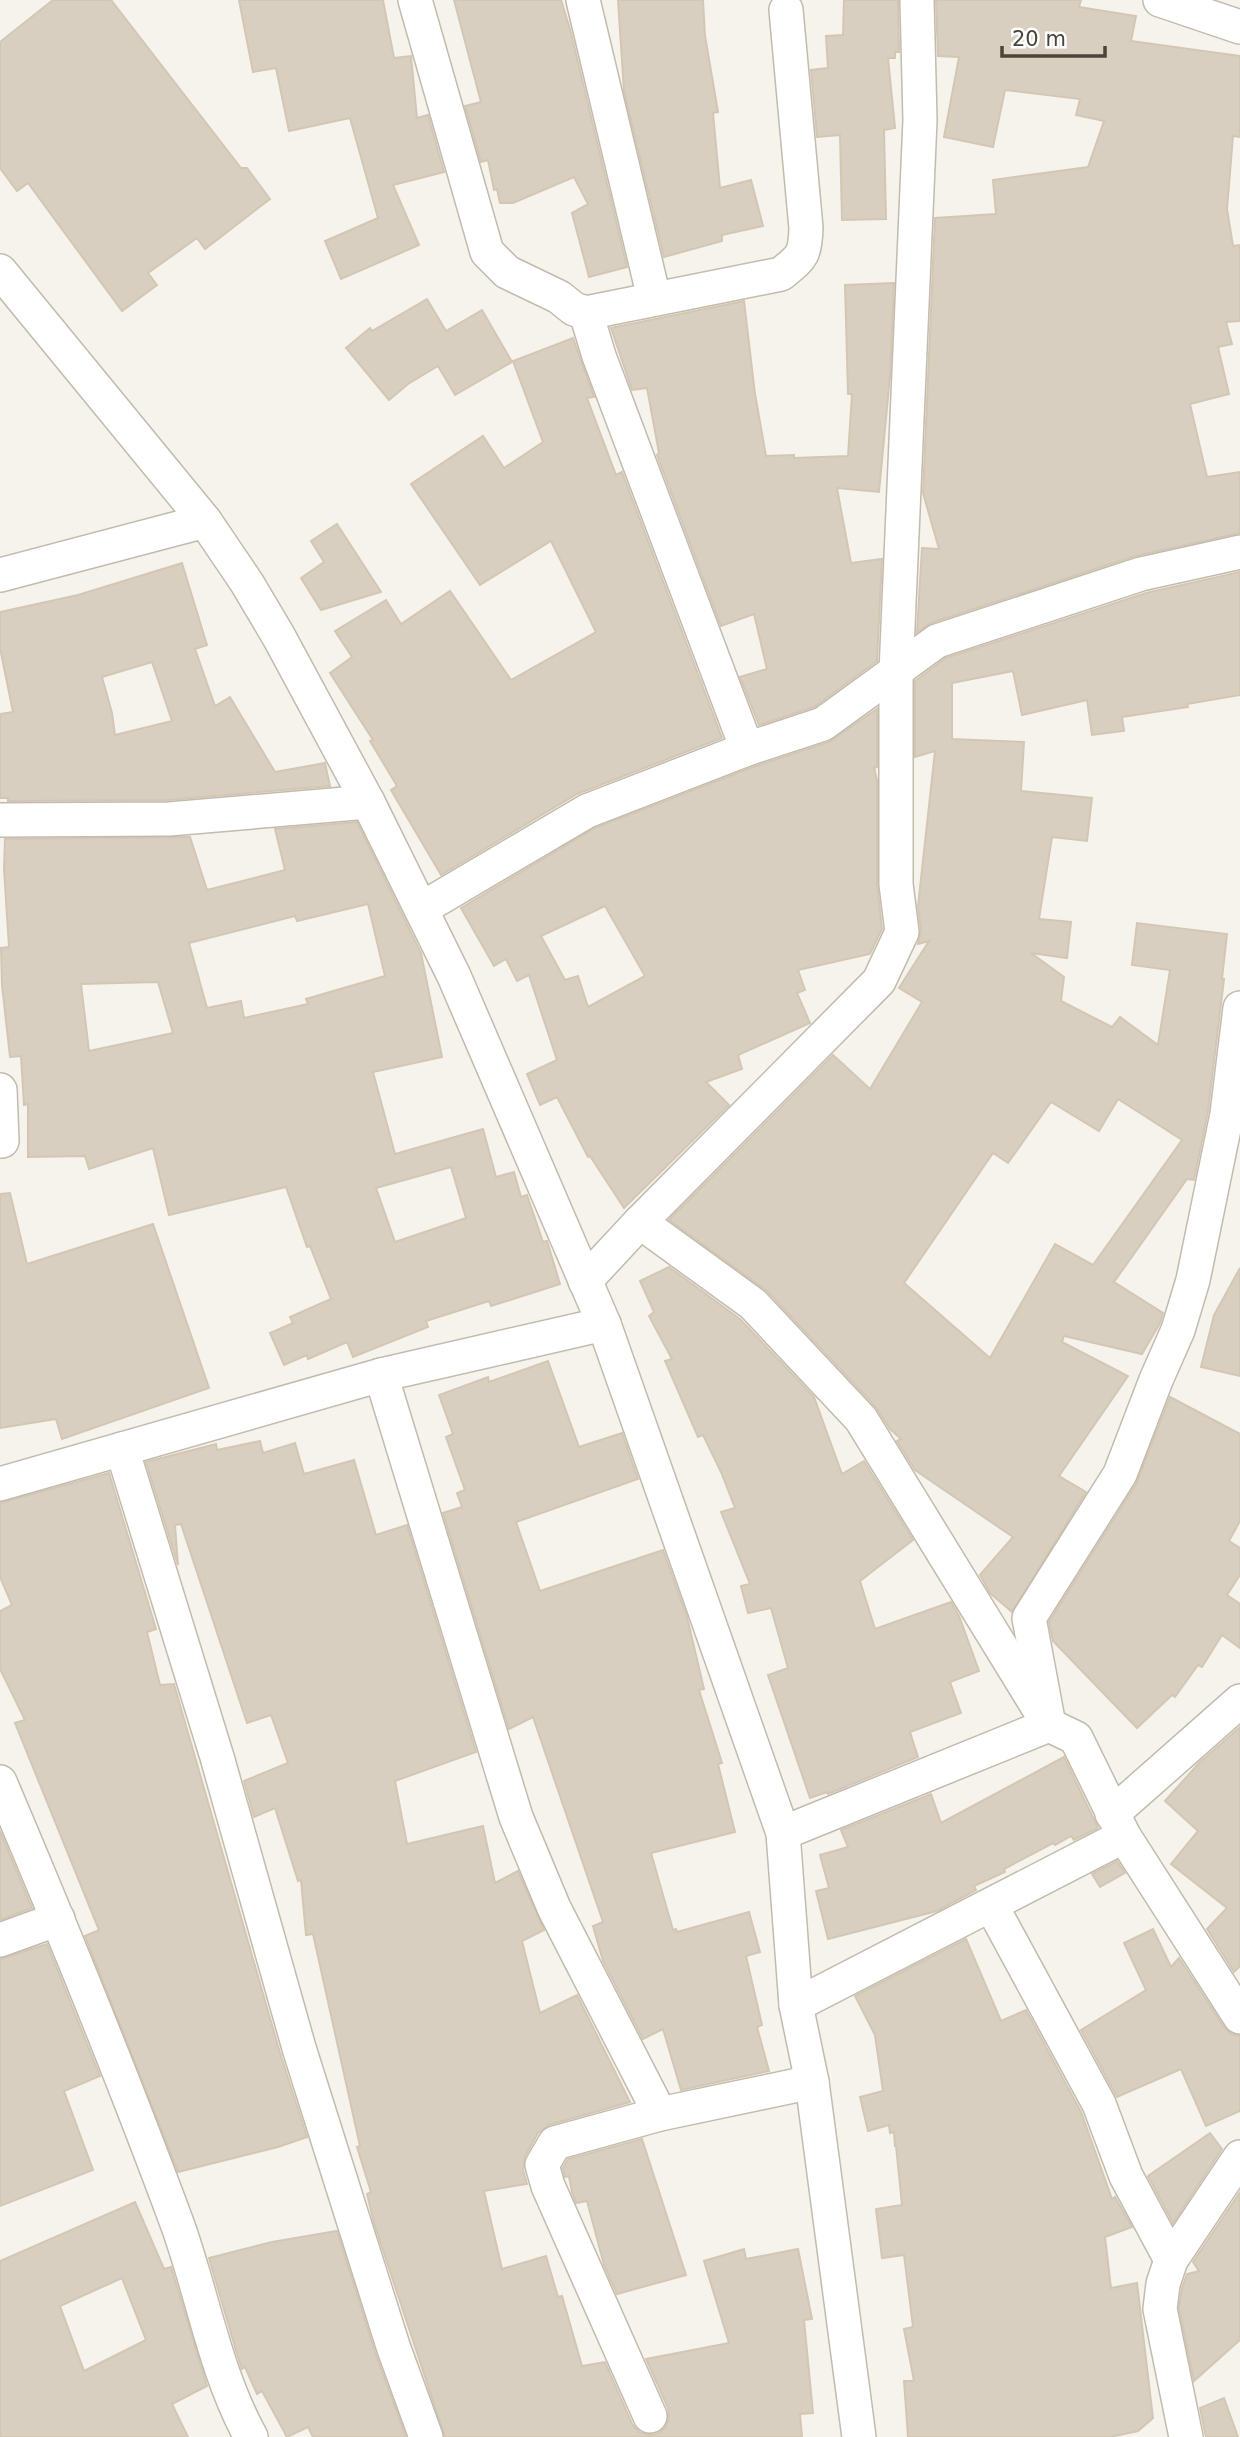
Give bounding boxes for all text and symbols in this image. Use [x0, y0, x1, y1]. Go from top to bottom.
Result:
scale bar [1002, 14, 1105, 58]
text: 20 m [1012, 27, 1066, 51]

